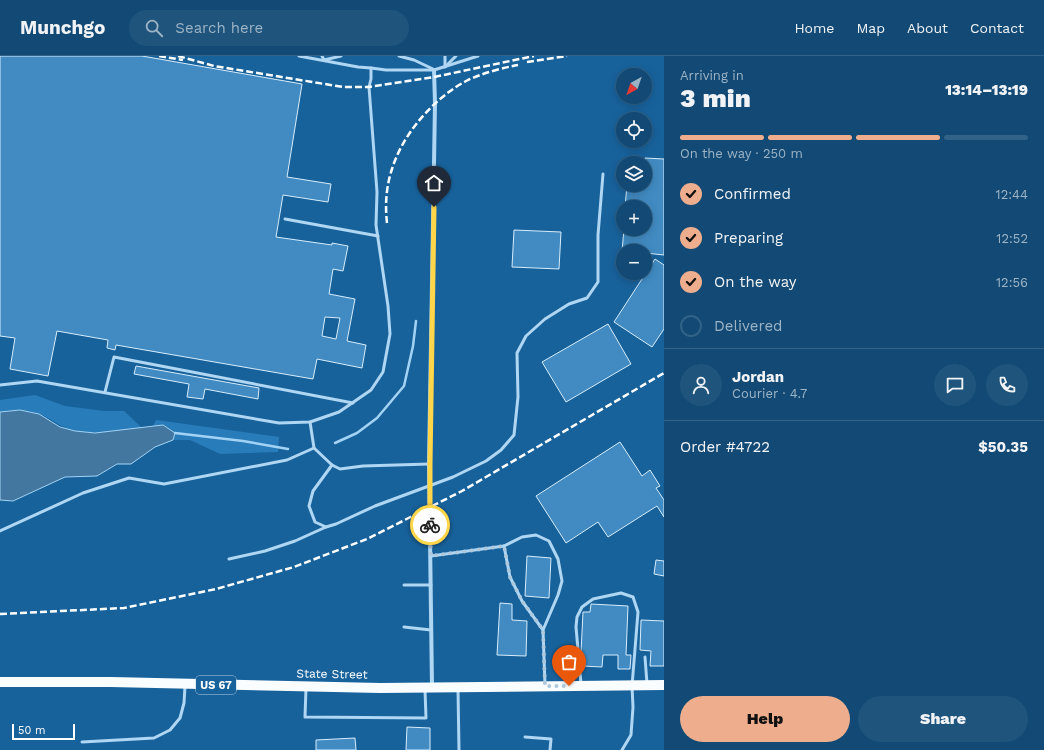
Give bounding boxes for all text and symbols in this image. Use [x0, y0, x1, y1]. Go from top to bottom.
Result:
search box [129, 10, 409, 46]
text: Munchgo [20, 16, 105, 39]
icon: search [143, 17, 165, 39]
text: Search here [175, 19, 263, 37]
text: Home [794, 20, 834, 36]
text: Map [856, 20, 885, 36]
text: About [907, 20, 948, 36]
text: Contact [970, 20, 1024, 36]
north arrow [616, 68, 652, 104]
map controls [616, 68, 652, 280]
text: Arriving in [680, 68, 744, 83]
text: 13:14–13:19 [945, 81, 1028, 99]
text: 3 min [680, 83, 751, 113]
button: locate [616, 112, 652, 148]
text: On the way · 250 m [680, 146, 803, 161]
button: layers [616, 156, 652, 192]
pin [417, 166, 451, 207]
icon: home [423, 172, 445, 194]
icon: check [680, 183, 702, 205]
text: Confirmed [714, 185, 791, 203]
text: 12:44 [996, 187, 1028, 202]
button: + [616, 200, 652, 236]
icon: check [680, 227, 702, 249]
text: Preparing [714, 229, 783, 247]
text: 12:52 [996, 231, 1028, 246]
button: − [616, 244, 652, 280]
icon: check [680, 271, 702, 293]
text: On the way [714, 273, 796, 291]
text: 12:56 [996, 275, 1028, 290]
text: Delivered [714, 317, 782, 335]
button: person [680, 364, 722, 406]
button: chat [934, 364, 976, 406]
button: phone [986, 364, 1028, 406]
text: Jordan [732, 368, 784, 386]
text: Courier · 4.7 [732, 386, 807, 401]
text: Order #4722 [680, 438, 770, 456]
text: $50.35 [978, 438, 1028, 456]
courier [410, 505, 450, 545]
icon: bike [419, 514, 441, 536]
pin [552, 645, 586, 686]
icon: bag [558, 651, 580, 673]
street label: State Street [296, 666, 368, 682]
road number: US 67 [196, 676, 236, 694]
button: Help [680, 696, 850, 742]
button: Share [858, 696, 1028, 742]
scale bar [12, 722, 75, 741]
text: 50 m [18, 724, 45, 737]

